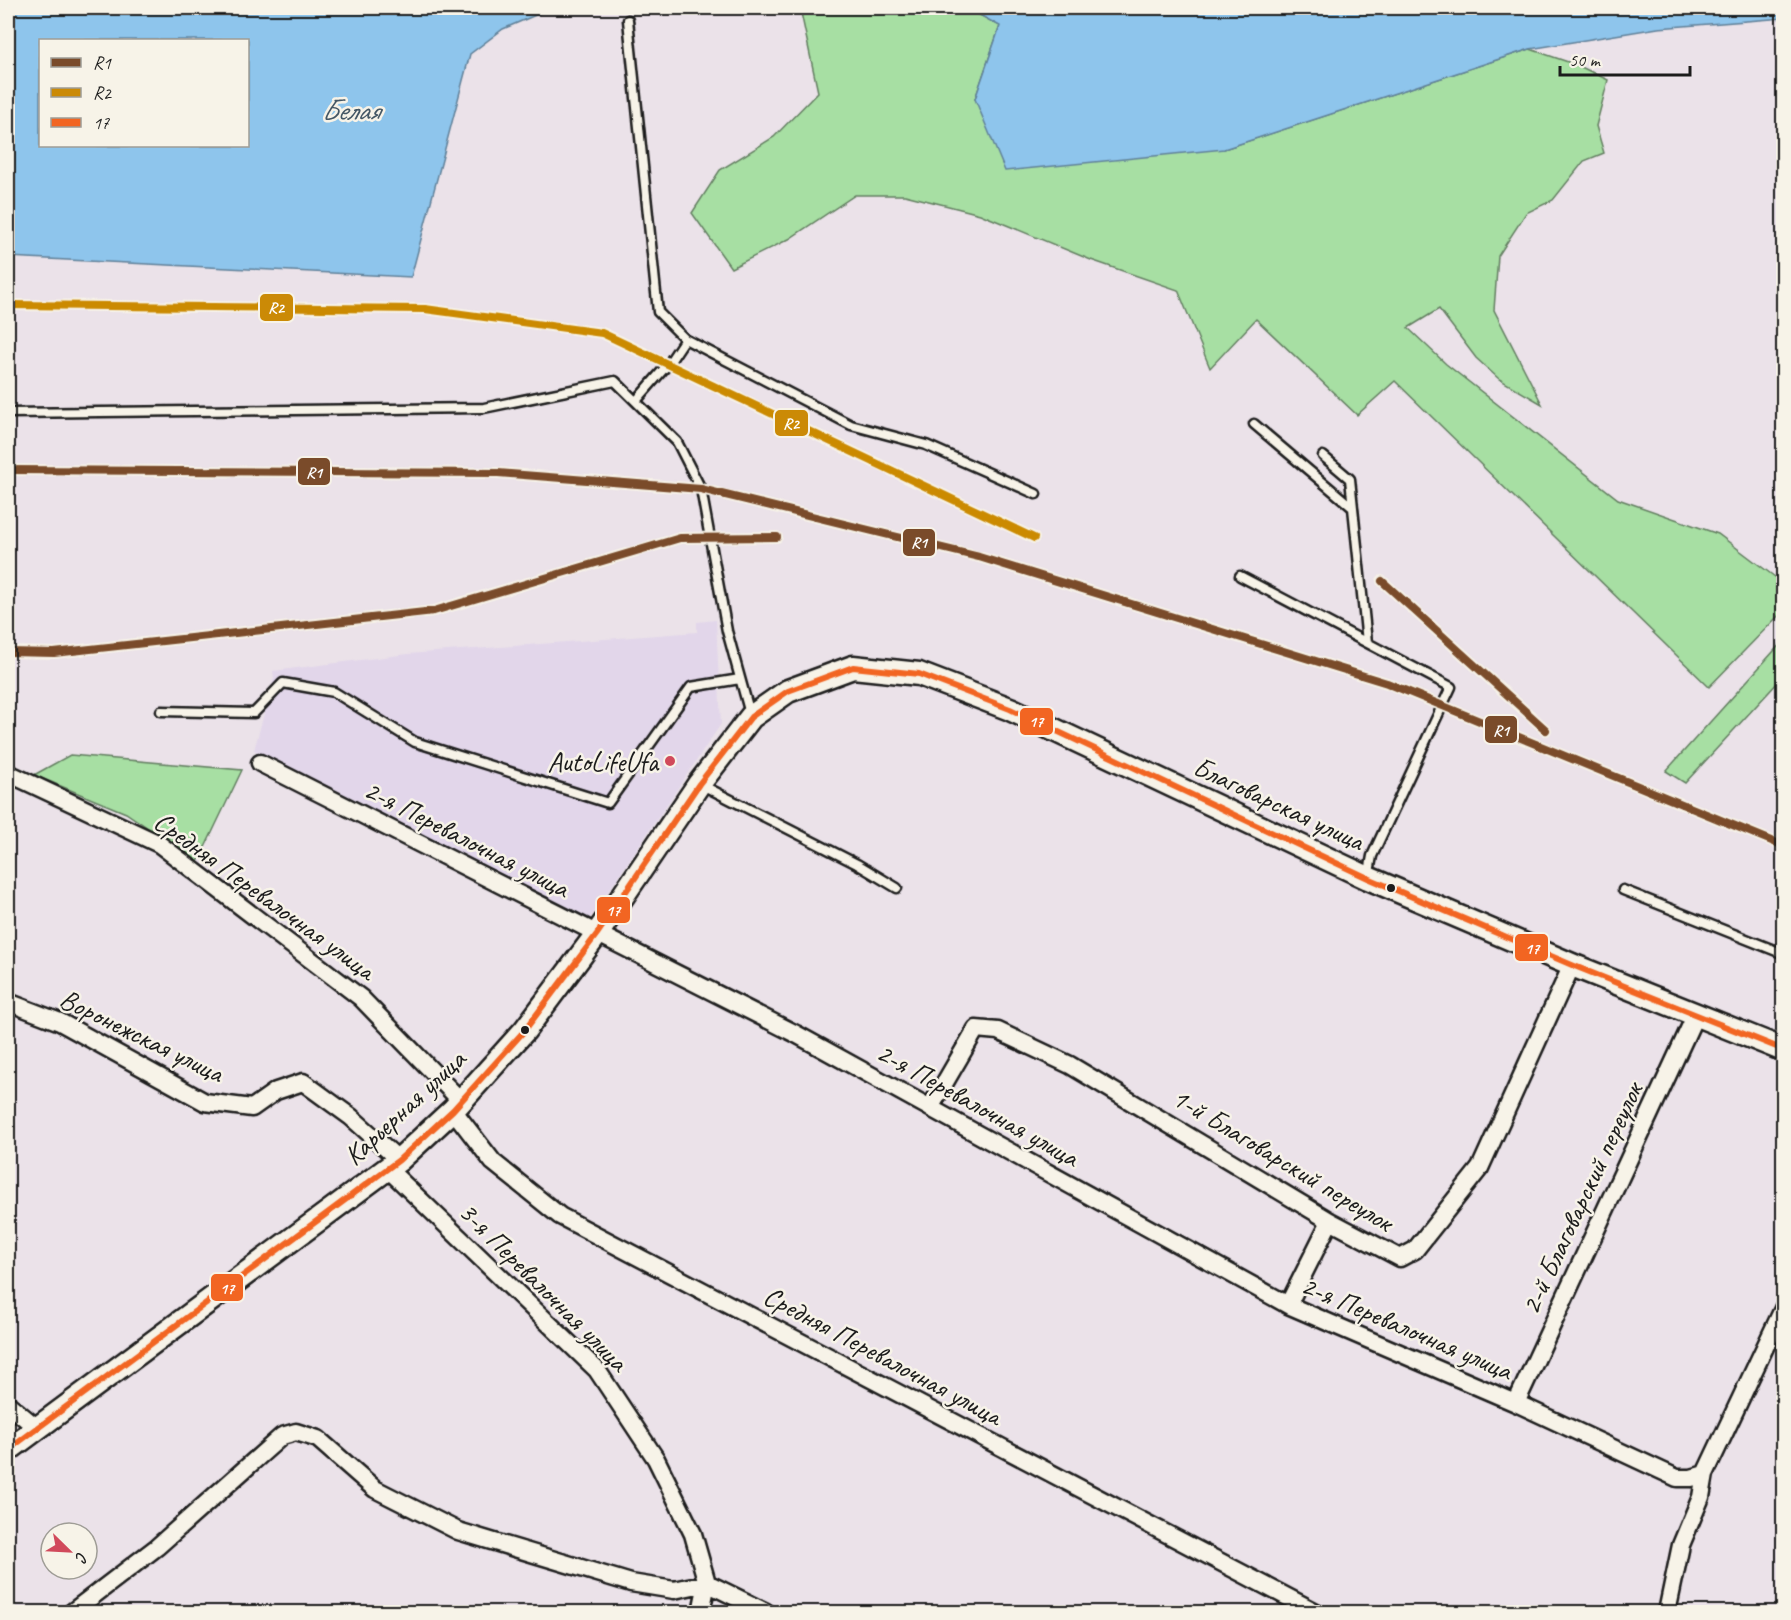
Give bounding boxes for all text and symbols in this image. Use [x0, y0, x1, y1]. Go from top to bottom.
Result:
legend [39, 39, 249, 147]
scale bar [1560, 39, 1690, 77]
text: 50 m [1569, 49, 1602, 71]
text: R1 [93, 52, 112, 74]
text: R2 [93, 82, 113, 104]
water label: Белая [321, 91, 384, 129]
text: 17 [93, 112, 110, 134]
line badge: R2 [259, 293, 294, 322]
text: R2 [268, 298, 286, 318]
line badge: R2 [774, 409, 809, 437]
text: R2 [783, 414, 801, 434]
line badge: R1 [297, 457, 331, 486]
text: R1 [306, 463, 324, 483]
line badge: R1 [902, 528, 936, 557]
text: R1 [911, 533, 929, 553]
line badge: 17 [1019, 707, 1054, 736]
text: 17 [1029, 712, 1045, 732]
line badge: R1 [1484, 715, 1518, 744]
text: R1 [1493, 721, 1511, 741]
place label: AutoLifeUfa [547, 744, 660, 779]
street label: Благоварская улица [1188, 749, 1371, 859]
marker: AutoLifeUfa [663, 754, 677, 768]
street label: 2-я Перевалочная улица [358, 772, 577, 906]
street label: Средняя Перевалочная улица [147, 803, 384, 989]
unlabelled marker [1385, 882, 1397, 894]
line badge: 17 [596, 896, 631, 924]
text: 17 [606, 901, 622, 921]
line badge: 17 [1514, 933, 1549, 962]
text: 17 [1525, 939, 1541, 959]
street label: Воронежская улица [54, 981, 231, 1091]
unlabelled marker [519, 1024, 531, 1036]
street label: 2-я Перевалочная улица [871, 1034, 1086, 1175]
street label: Карьерная улица [336, 1041, 474, 1173]
street label: 2-й Благоварский переулок [1512, 1074, 1652, 1320]
street label: 1-й Благоварский переулок [1166, 1080, 1402, 1241]
street label: 3-я Перевалочная улица [451, 1194, 637, 1380]
street label: 2-я Перевалочная улица [1296, 1267, 1519, 1388]
line badge: 17 [210, 1273, 244, 1302]
street label: Средняя Перевалочная улица [758, 1278, 1010, 1434]
text: 17 [220, 1279, 236, 1299]
north arrow [39, 1521, 99, 1581]
text: С [70, 1549, 93, 1566]

